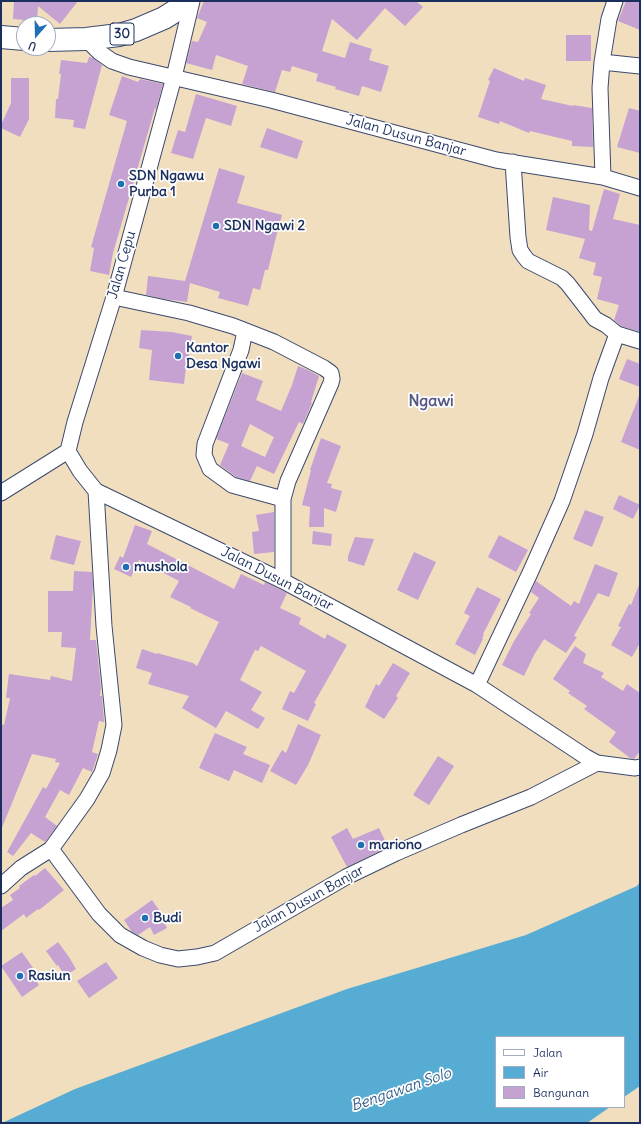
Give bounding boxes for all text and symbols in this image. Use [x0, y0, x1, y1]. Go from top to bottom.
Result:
north arrow [16, 16, 56, 56]
road number: 30 [110, 23, 134, 45]
text: U [26, 38, 38, 54]
street label: Jalan Dusun Banjar [344, 112, 468, 160]
place label: SDN Ngawu Purba 1 [129, 168, 204, 200]
marker: SDN Ngawu Purba 1 [116, 179, 126, 189]
place label: SDN Ngawi 2 [224, 218, 305, 234]
marker: SDN Ngawi 2 [211, 221, 221, 231]
street label: Jalan Cepu [104, 229, 140, 301]
place label: Kantor Desa Ngawi [186, 340, 261, 372]
marker: Kantor Desa Ngawi [173, 351, 183, 361]
district label: Ngawi [408, 391, 454, 411]
street label: Jalan Dusun Banjar [218, 543, 336, 615]
place label: mushola [134, 559, 188, 575]
marker: mushola [121, 562, 131, 572]
place label: mariono [369, 837, 422, 853]
marker: mariono [356, 840, 366, 850]
street label: Jalan Dusun Banjar [251, 862, 367, 936]
place label: Budi [153, 910, 182, 926]
marker: Budi [140, 913, 150, 923]
place label: Rasiun [28, 968, 71, 984]
marker: Rasiun [15, 971, 25, 981]
legend [495, 1036, 625, 1108]
text: Jalan [533, 1045, 562, 1060]
water label: Bengawan Solo [349, 1064, 453, 1116]
text: Air [533, 1065, 548, 1080]
text: Bangunan [533, 1085, 589, 1100]

